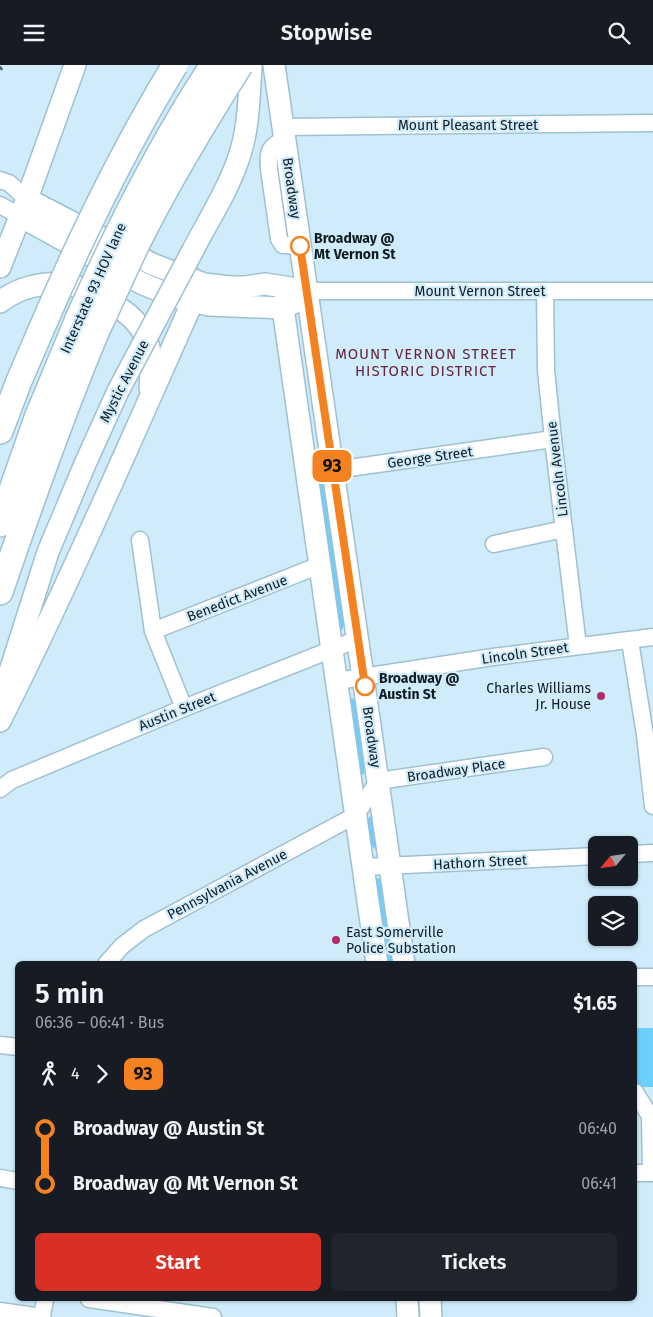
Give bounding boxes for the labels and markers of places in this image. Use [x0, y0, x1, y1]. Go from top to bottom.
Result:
place label: Broadway @ Mt Vernon St [314, 230, 396, 263]
marker: Broadway @ Mt Vernon St [290, 236, 310, 256]
place label: Broadway @ Austin St [378, 670, 460, 703]
marker: Broadway @ Austin St [355, 676, 375, 696]
place label: Charles Williams Jr. House [486, 680, 591, 713]
marker: Charles Williams Jr. House [595, 690, 607, 702]
place label: East Somerville Police Substation [346, 924, 456, 957]
marker: East Somerville Police Substation [330, 934, 342, 946]

